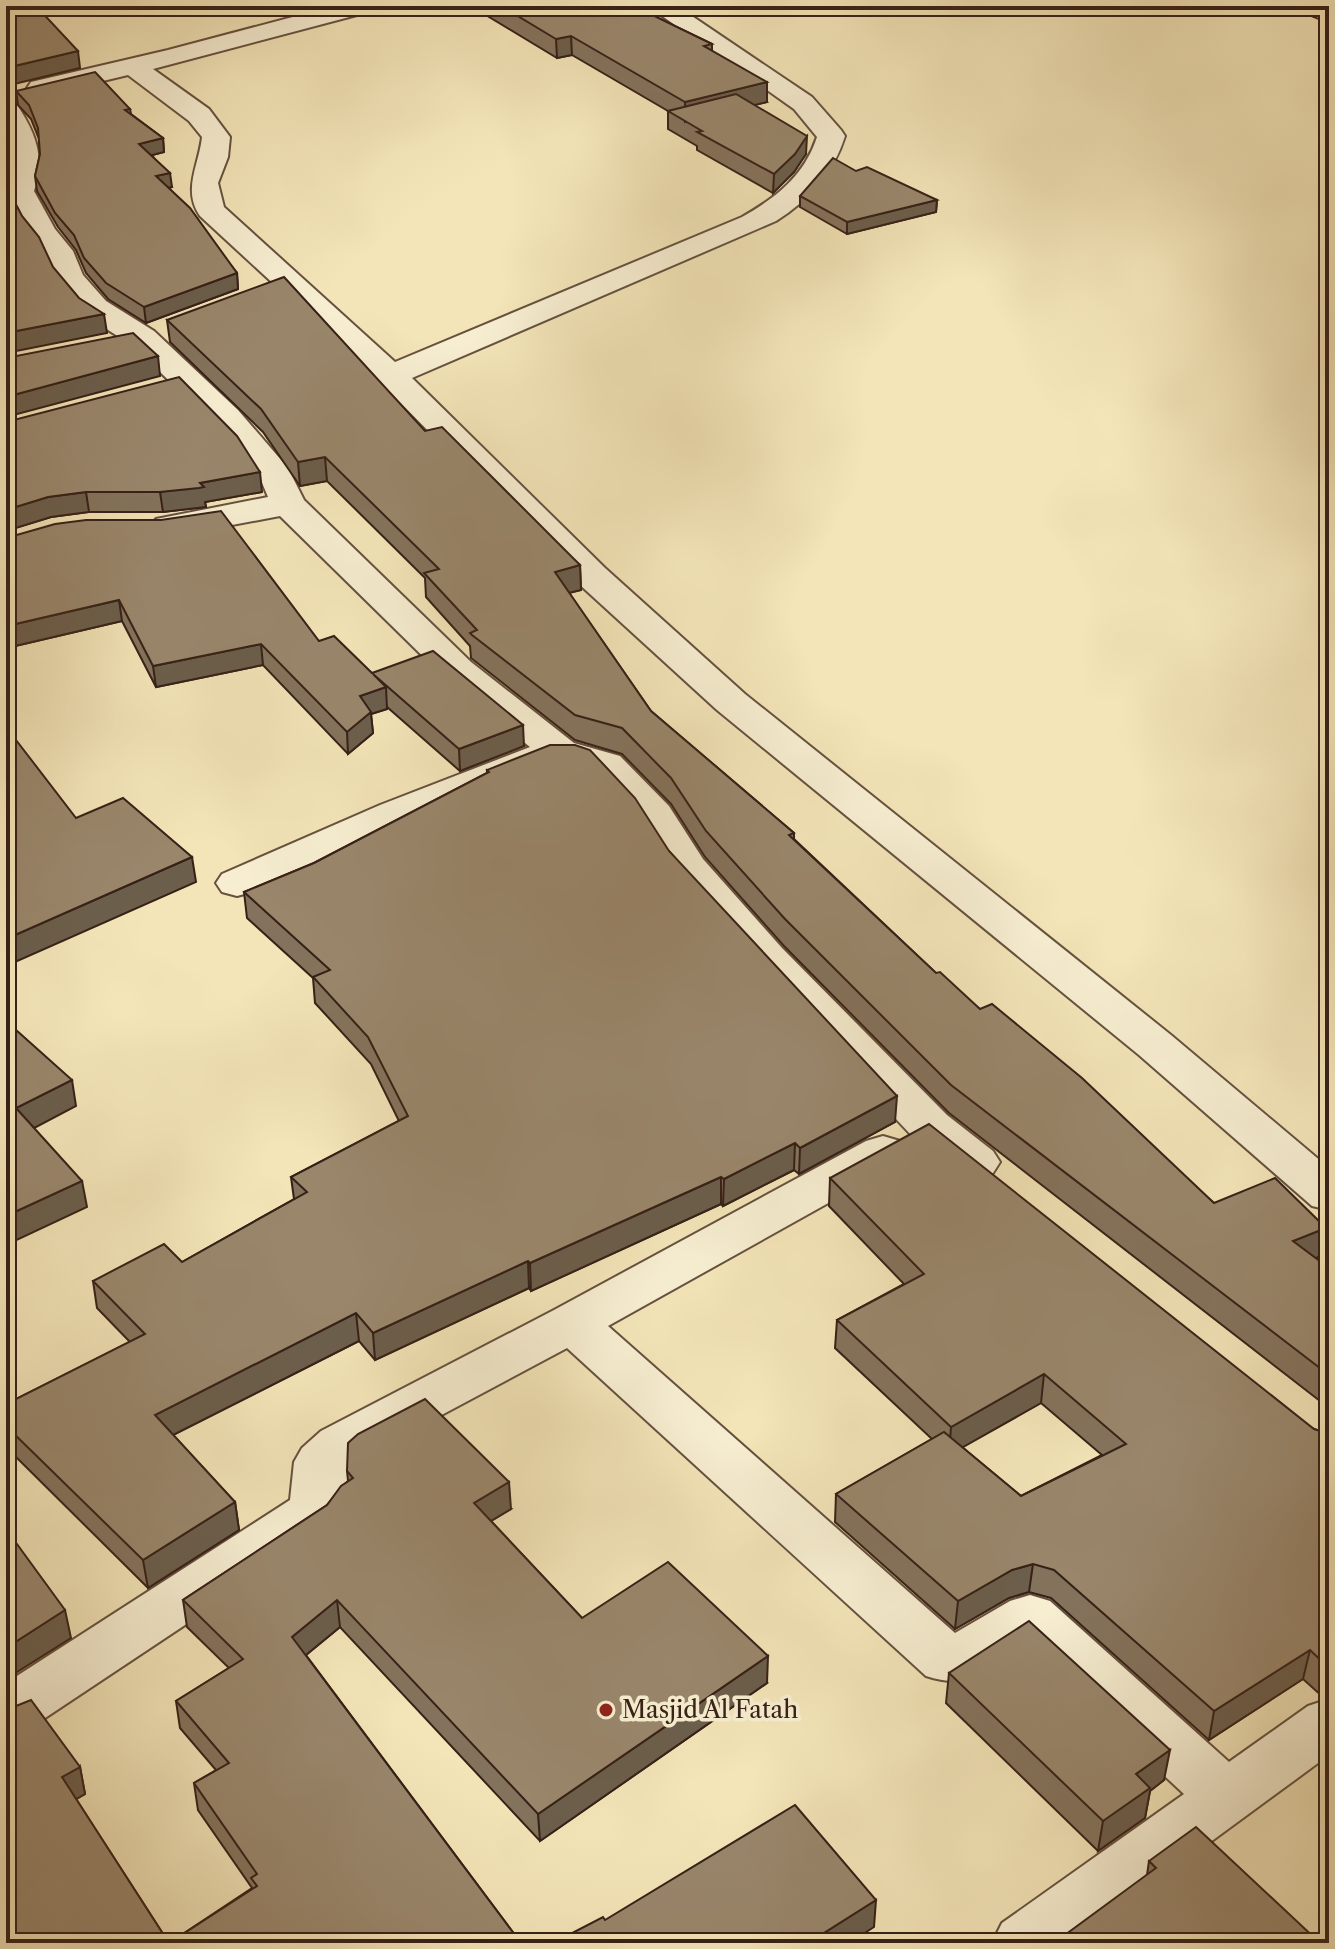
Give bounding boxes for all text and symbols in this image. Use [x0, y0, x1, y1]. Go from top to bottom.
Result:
place label: Masjid Al Fatah [622, 1695, 798, 1724]
marker: Masjid Al Fatah [597, 1701, 615, 1719]

